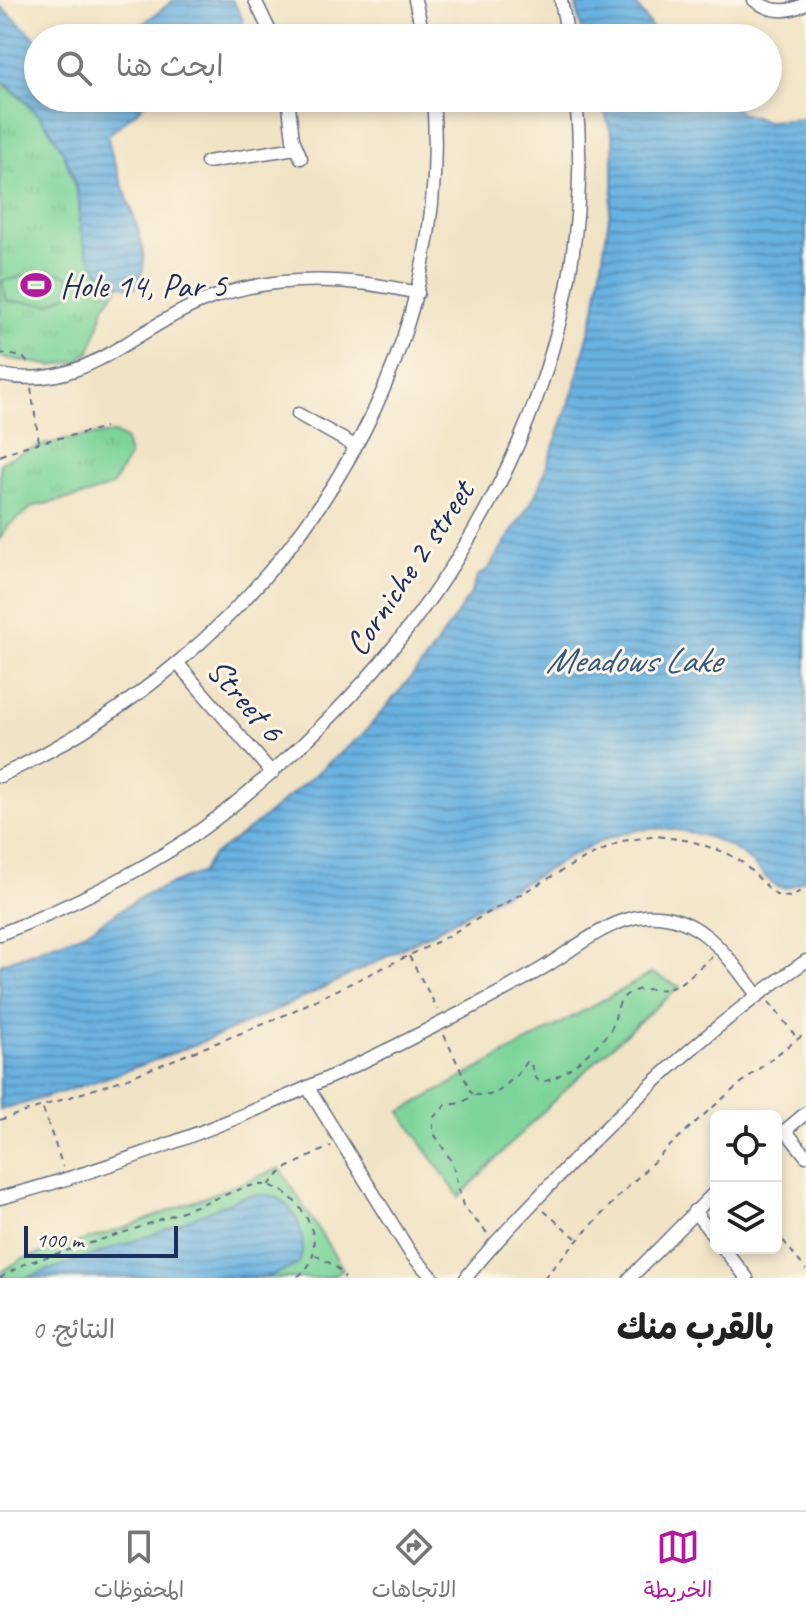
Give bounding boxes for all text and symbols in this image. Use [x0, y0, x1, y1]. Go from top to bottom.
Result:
search box [24, 24, 782, 112]
icon: search [52, 46, 96, 90]
text: ابحث هنا [116, 47, 224, 85]
place label: Hole 14, Par 5 [60, 264, 228, 307]
sports icon: Hole 14, Par 5 [19, 268, 53, 302]
street label: Corniche 2 street [335, 469, 485, 664]
water label: Meadows Lake [546, 637, 726, 683]
street label: Street 6 [198, 649, 295, 752]
map controls [710, 1110, 782, 1254]
button: locate [710, 1110, 782, 1182]
button: layers [710, 1182, 782, 1254]
scale bar [24, 1222, 178, 1258]
text: 100 m [36, 1226, 83, 1254]
text: بالقرب منك [617, 1306, 774, 1349]
text: النتائج: 0 [32, 1313, 115, 1346]
tab: المحفوظات [94, 1525, 184, 1609]
tab: الاتجاهات [372, 1525, 456, 1609]
tab: الخريطة [644, 1525, 712, 1609]

